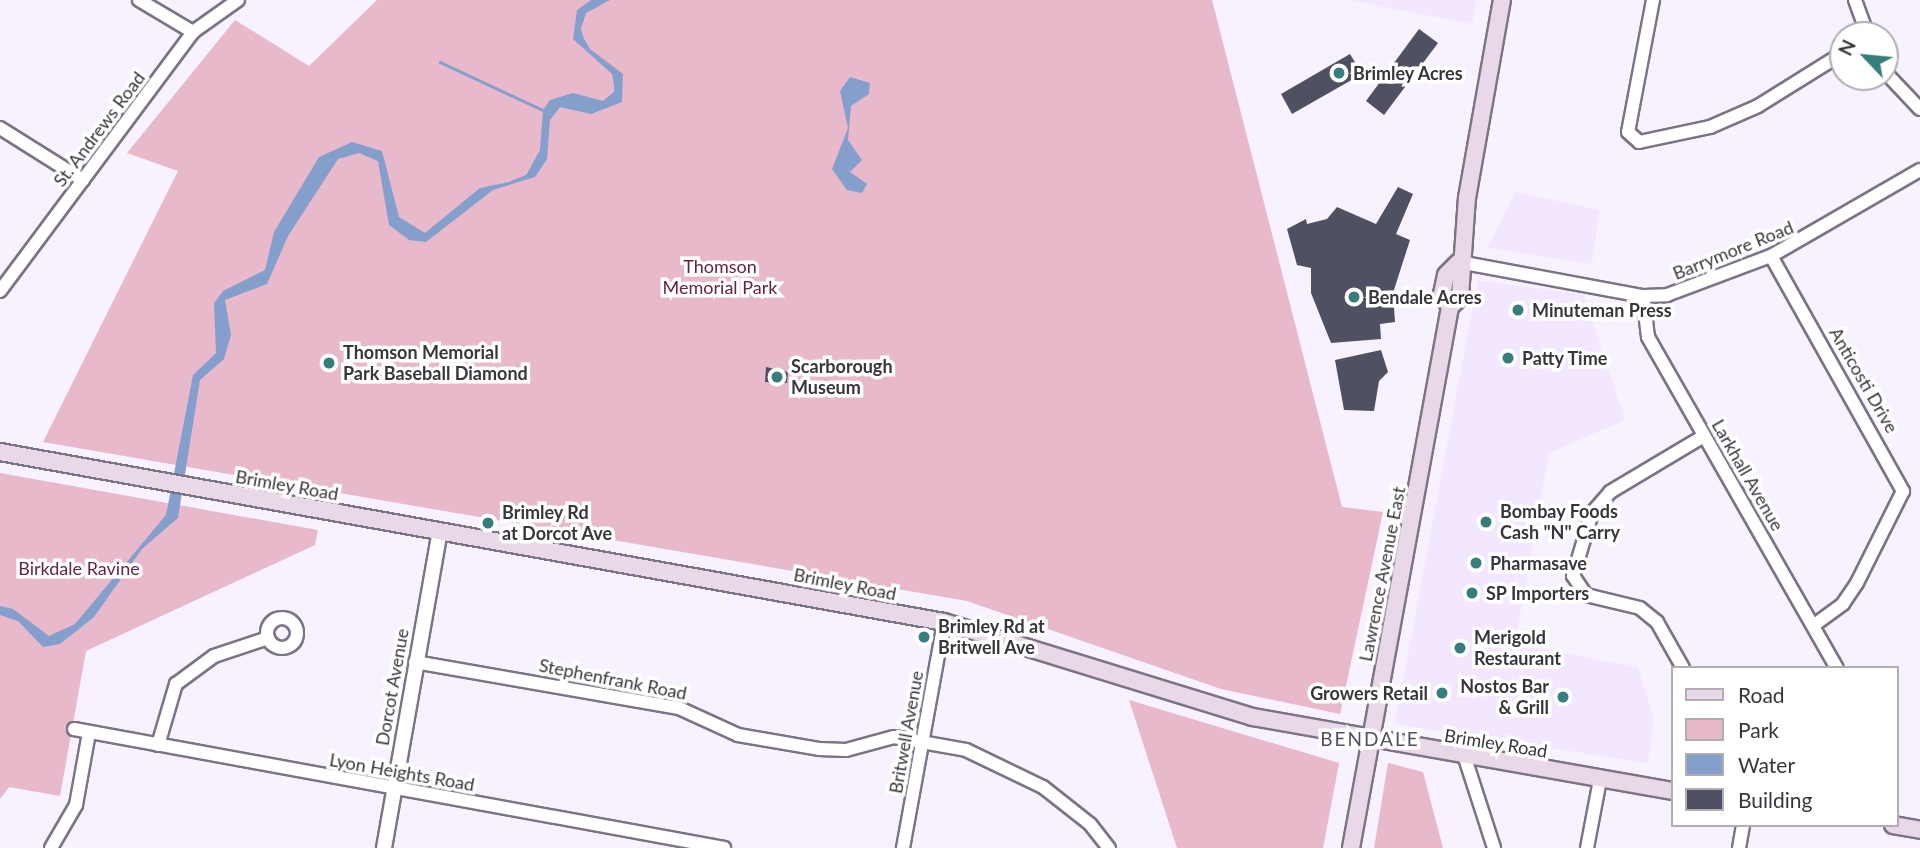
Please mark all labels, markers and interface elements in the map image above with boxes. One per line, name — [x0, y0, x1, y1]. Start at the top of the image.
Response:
north arrow — [1829, 21, 1899, 91]
text: N — [1833, 36, 1860, 59]
place label: Brimley Acres — [1353, 62, 1464, 84]
marker: Brimley Acres — [1331, 65, 1347, 81]
street label: St. Andrews Road — [49, 67, 149, 191]
street label: Barrymore Road — [1670, 216, 1796, 284]
park label: Thomson Memorial Park — [663, 256, 777, 298]
place label: Bendale Acres — [1368, 286, 1482, 308]
marker: Bendale Acres — [1346, 289, 1362, 305]
place label: Minuteman Press — [1532, 299, 1672, 321]
marker: Minuteman Press — [1510, 302, 1526, 318]
street label: Anticosti Drive — [1825, 323, 1903, 437]
place label: Thomson Memorial Park Baseball Diamond — [343, 342, 528, 384]
place label: Patty Time — [1522, 347, 1608, 369]
marker: Patty Time — [1500, 350, 1516, 366]
marker: Thomson Memorial Park Baseball Diamond — [321, 355, 337, 371]
place label: Scarborough Museum — [791, 356, 893, 398]
marker: Scarborough Museum — [769, 369, 785, 385]
street label: Larkhall Avenue — [1707, 415, 1789, 535]
street label: Brimley Road — [234, 465, 340, 505]
street label: Lawrence Avenue East — [1354, 484, 1410, 664]
place label: Bombay Foods Cash "N" Carry — [1500, 501, 1620, 544]
place label: Brimley Rd at Dorcot Ave — [502, 502, 613, 544]
marker: Bombay Foods Cash "N" Carry — [1478, 514, 1494, 530]
marker: Brimley Rd at Dorcot Ave — [480, 515, 496, 531]
place label: Pharmasave — [1490, 552, 1587, 574]
marker: Pharmasave — [1468, 555, 1484, 571]
park label: Birkdale Ravine — [18, 557, 140, 579]
street label: Brimley Road — [792, 563, 898, 605]
place label: SP Importers — [1486, 582, 1590, 604]
marker: SP Importers — [1464, 585, 1480, 601]
place label: Brimley Rd at Britwell Ave — [938, 616, 1045, 658]
street label: Dorcot Avenue — [371, 626, 413, 748]
place label: Merigold Restaurant — [1474, 627, 1561, 670]
marker: Brimley Rd at Britwell Ave — [916, 629, 932, 645]
marker: Merigold Restaurant — [1452, 640, 1468, 656]
street label: Stephenfrank Road — [537, 654, 689, 704]
legend — [1672, 666, 1899, 827]
street label: Britwell Avenue — [885, 669, 927, 795]
place label: Nostos Bar & Grill — [1460, 676, 1549, 718]
place label: Growers Retail — [1310, 682, 1428, 704]
text: Road — [1738, 682, 1785, 707]
marker: Growers Retail — [1434, 685, 1450, 701]
marker: Nostos Bar & Grill — [1555, 689, 1571, 705]
text: Park — [1738, 717, 1779, 742]
street label: Brimley Road — [1443, 724, 1549, 762]
district label: BENDALE — [1321, 728, 1419, 750]
street label: Lyon Heights Road — [328, 749, 476, 795]
text: Water — [1738, 752, 1795, 777]
text: Building — [1738, 787, 1813, 812]

